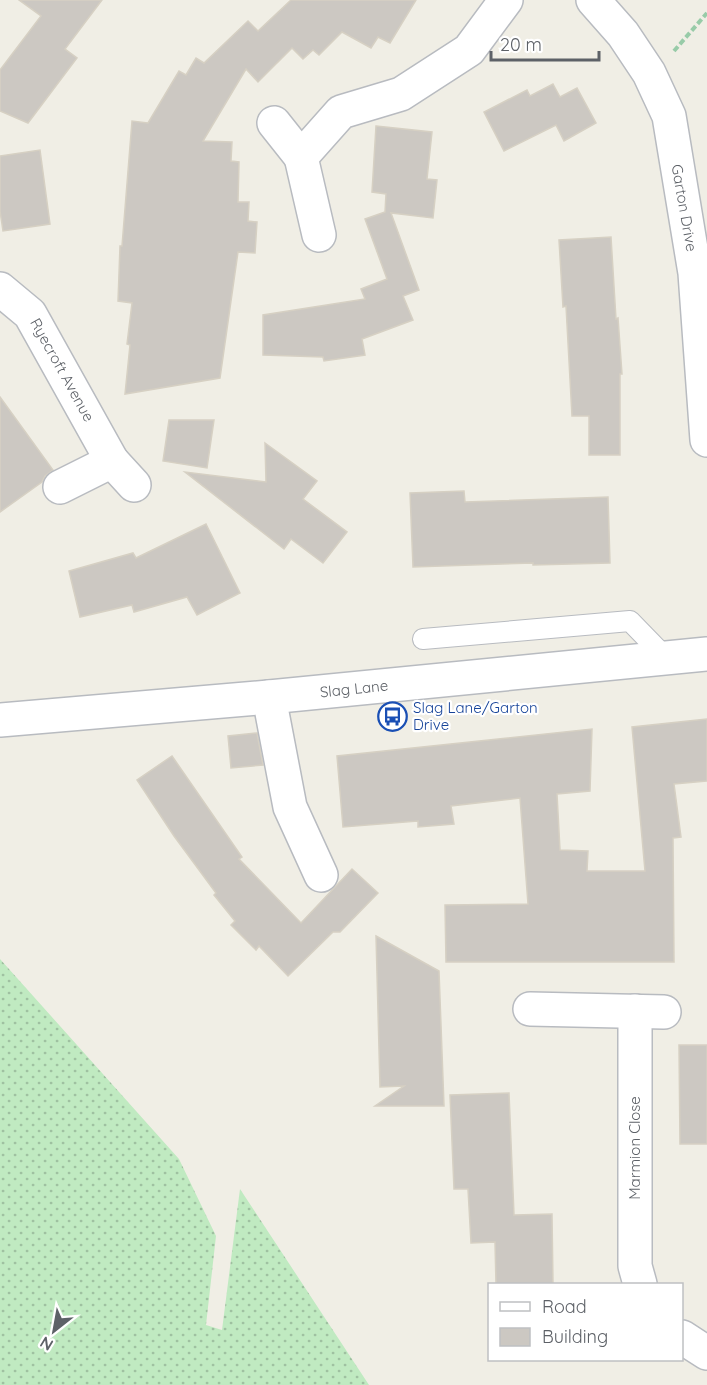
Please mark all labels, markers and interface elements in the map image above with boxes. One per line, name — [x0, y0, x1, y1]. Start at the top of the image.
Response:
scale bar — [491, 24, 599, 62]
text: 20 m — [500, 33, 542, 56]
street label: Garton Drive — [667, 163, 702, 253]
street label: Ryecroft Avenue — [26, 315, 99, 425]
street label: Slag Lane — [319, 675, 389, 702]
place label: Slag Lane/Garton Drive — [413, 698, 538, 734]
bus stop icon: Slag Lane/Garton Drive — [376, 701, 408, 733]
street label: Marmion Close — [625, 1096, 644, 1200]
legend — [488, 1283, 683, 1361]
text: Road — [542, 1295, 587, 1318]
north arrow — [24, 1301, 84, 1361]
text: Building — [542, 1325, 608, 1348]
text: N — [36, 1332, 56, 1355]

